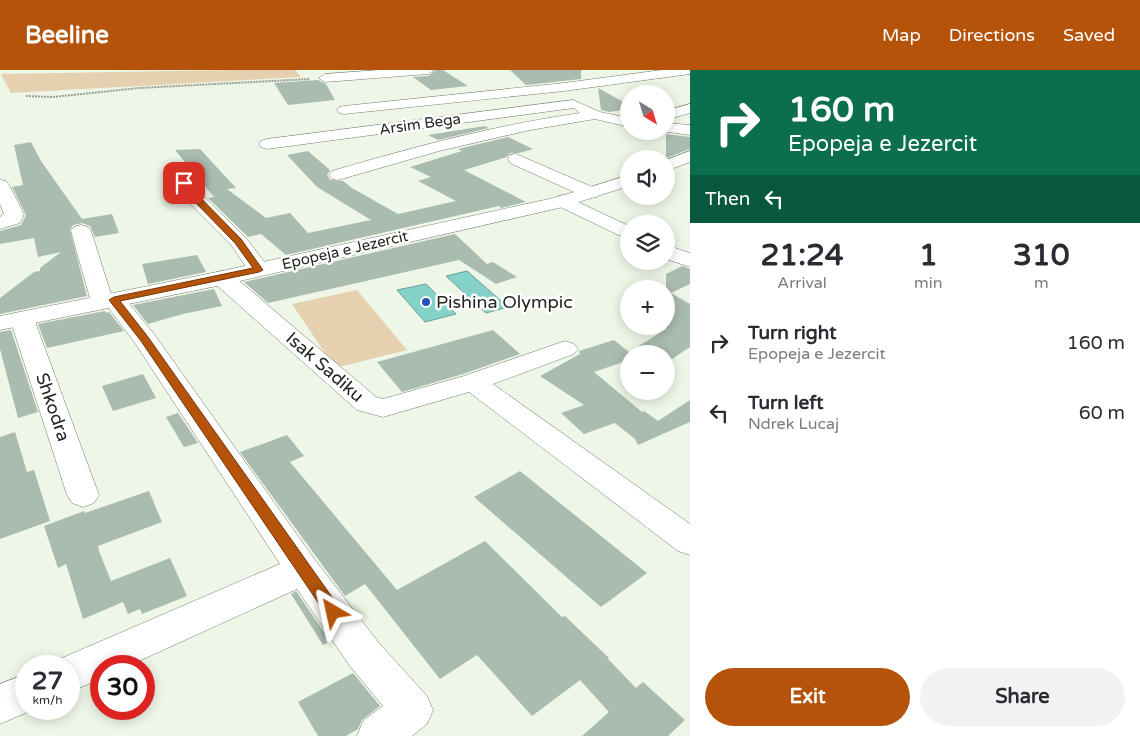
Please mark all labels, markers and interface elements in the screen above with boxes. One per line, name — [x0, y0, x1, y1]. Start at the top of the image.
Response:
text: Beeline — [25, 21, 109, 50]
text: Map — [882, 24, 921, 46]
text: Directions — [949, 24, 1035, 46]
text: Saved — [1063, 24, 1115, 46]
north arrow — [620, 85, 675, 140]
map controls — [620, 85, 675, 400]
text: 160 m — [788, 89, 895, 131]
icon: right — [705, 90, 770, 155]
street label: Arsim Bega — [378, 109, 462, 139]
text: Epopeja e Jezercit — [788, 131, 977, 157]
button: sound — [620, 150, 675, 205]
pin — [163, 162, 205, 204]
icon: arrive — [170, 169, 198, 197]
icon: left — [760, 185, 788, 213]
text: Then — [705, 188, 750, 210]
button: layers — [620, 215, 675, 270]
street label: Epopeja e Jezercit — [280, 227, 410, 273]
text: 21:24 — [760, 237, 844, 274]
text: 1 — [919, 237, 938, 274]
text: 310 — [1013, 237, 1070, 274]
text: Arrival — [777, 273, 827, 293]
text: min — [914, 273, 943, 293]
text: m — [1034, 273, 1049, 293]
button: + — [620, 280, 675, 335]
place label: Pishina Olympic — [436, 291, 573, 313]
marker: Pishina Olympic — [420, 296, 432, 308]
text: Turn right — [748, 322, 836, 344]
street label: Isak Sadiku — [282, 327, 368, 407]
icon: right — [705, 329, 733, 357]
text: 160 m — [1067, 332, 1125, 354]
text: Epopeja e Jezercit — [748, 344, 886, 364]
button: − — [620, 345, 675, 400]
street label: Shkodra — [31, 370, 75, 444]
text: Turn left — [748, 392, 824, 414]
icon: left — [705, 399, 733, 427]
text: 60 m — [1079, 402, 1125, 424]
text: Ndrek Lucaj — [748, 414, 839, 434]
position arrow — [306, 585, 358, 637]
speed limit sign: 30 — [90, 655, 155, 720]
text: 27 — [32, 666, 63, 696]
button: Exit — [705, 668, 910, 726]
button: Share — [920, 668, 1125, 726]
text: km/h — [32, 693, 63, 707]

